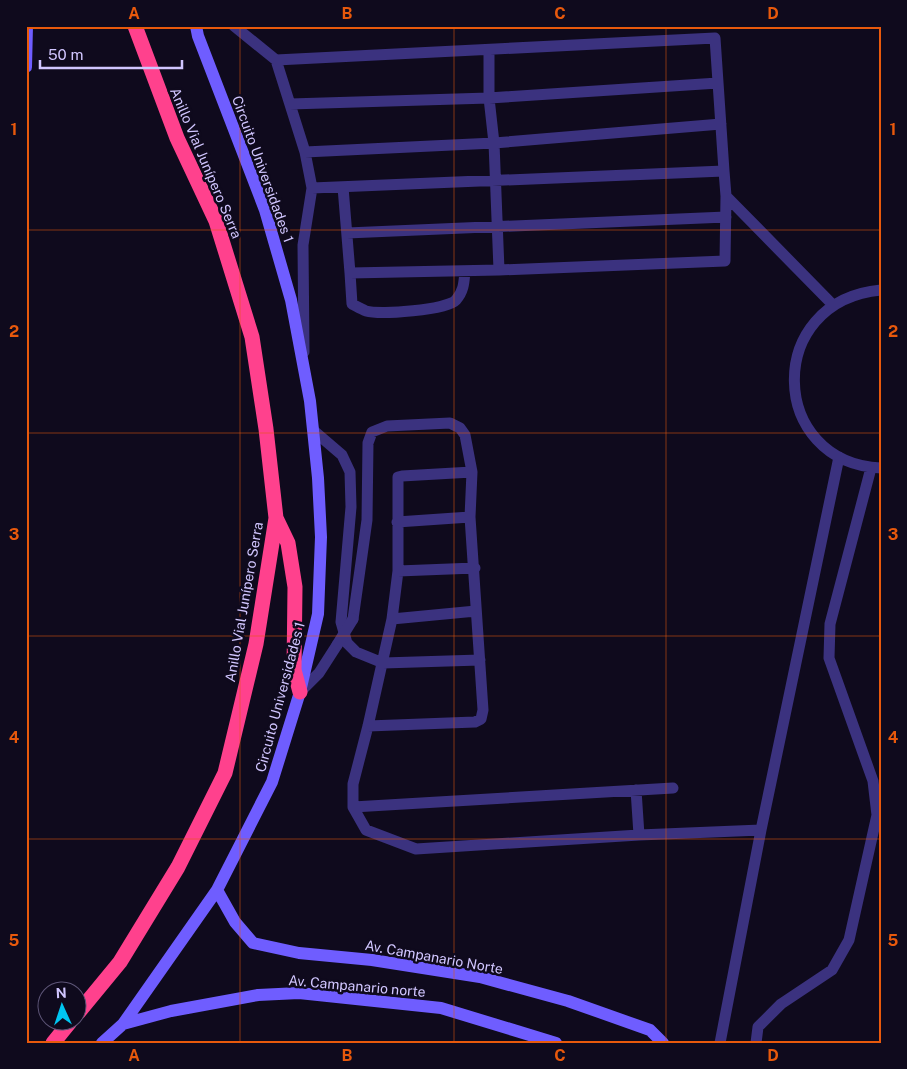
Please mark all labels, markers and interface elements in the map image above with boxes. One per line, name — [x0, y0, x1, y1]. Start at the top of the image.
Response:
text: A — [128, 4, 140, 23]
text: B — [342, 4, 353, 23]
text: C — [554, 4, 566, 23]
text: D — [767, 4, 779, 23]
scale bar — [40, 38, 182, 70]
text: 50 m — [48, 46, 83, 63]
street label: Anillo Vial Junípero Serra — [167, 85, 245, 241]
street label: Circuito Universidades 1 — [229, 93, 297, 245]
text: 1 — [11, 120, 17, 139]
text: 1 — [890, 120, 896, 139]
text: 2 — [9, 322, 19, 341]
text: 2 — [888, 322, 898, 341]
street label: Anillo Vial Junípero Serra — [222, 521, 266, 683]
text: 3 — [9, 525, 19, 544]
text: 3 — [888, 525, 898, 544]
street label: Circuito Universidades 1 — [252, 620, 308, 774]
text: 4 — [9, 728, 20, 747]
text: 4 — [888, 728, 899, 747]
text: 5 — [9, 931, 20, 950]
text: 5 — [888, 931, 899, 950]
street label: Av. Campanario Norte — [364, 937, 504, 977]
street label: Av. Campanario norte — [288, 972, 426, 1000]
north arrow — [38, 982, 88, 1032]
text: N — [55, 985, 67, 1001]
text: A — [128, 1046, 140, 1065]
text: B — [342, 1046, 353, 1065]
text: C — [554, 1046, 566, 1065]
text: D — [767, 1046, 779, 1065]

